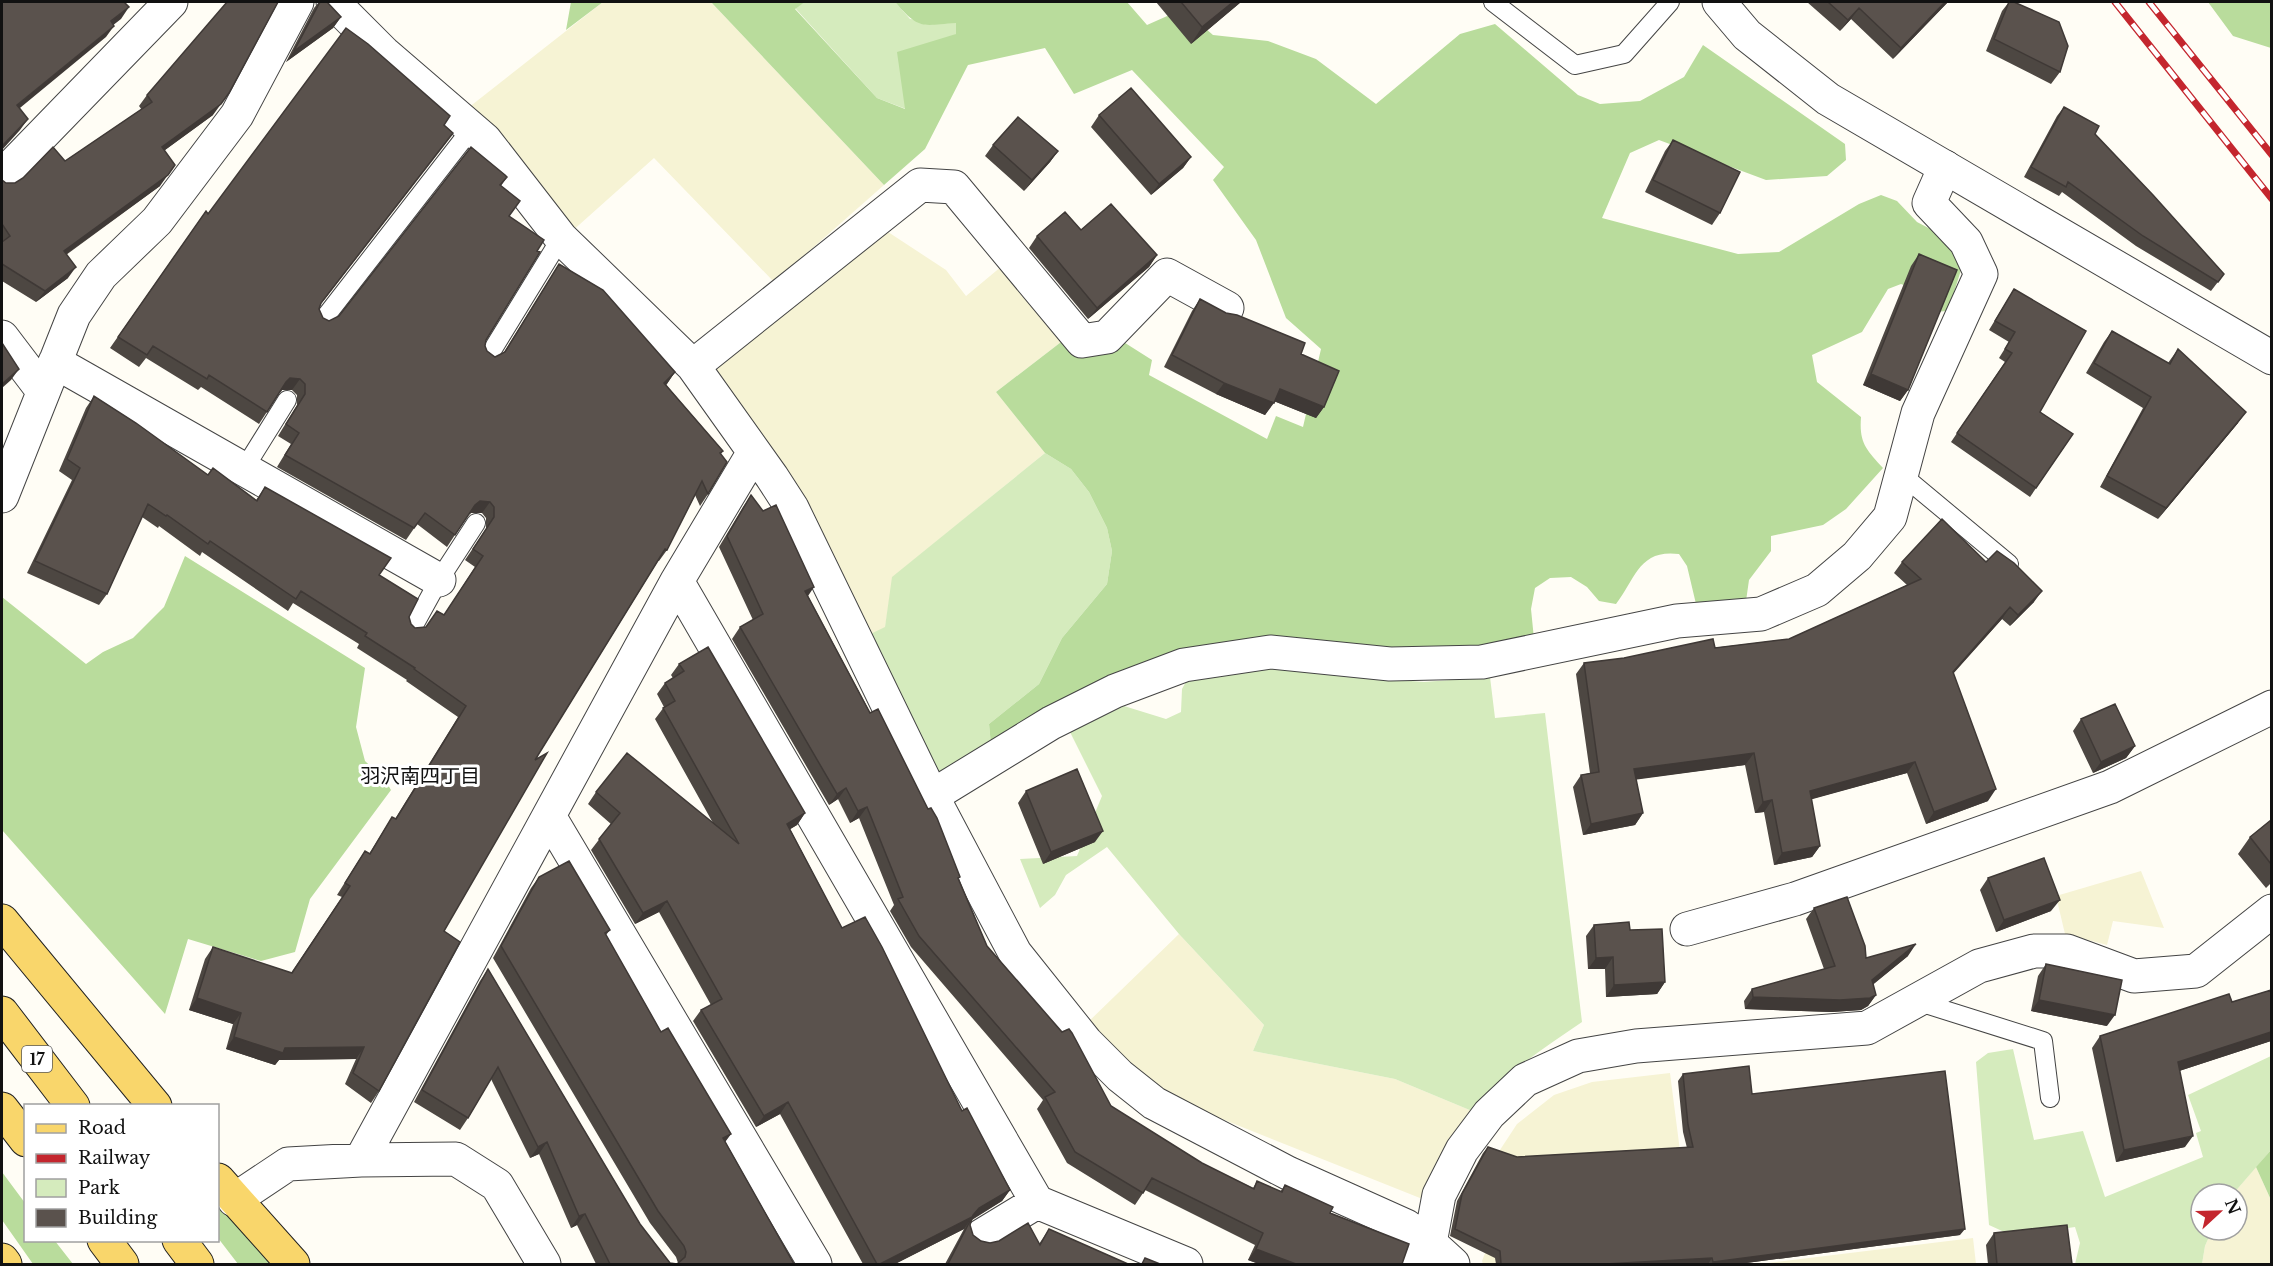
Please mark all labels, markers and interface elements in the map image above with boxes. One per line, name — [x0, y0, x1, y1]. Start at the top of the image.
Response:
district label: 羽沢南四丁目 — [360, 764, 480, 788]
road number: 17 — [22, 1046, 52, 1072]
legend — [24, 1104, 219, 1242]
text: Road — [78, 1117, 126, 1139]
text: Railway — [78, 1147, 151, 1169]
text: Park — [78, 1177, 120, 1199]
north arrow — [2189, 1182, 2249, 1242]
text: N — [2221, 1196, 2245, 1217]
text: Building — [78, 1207, 157, 1229]

